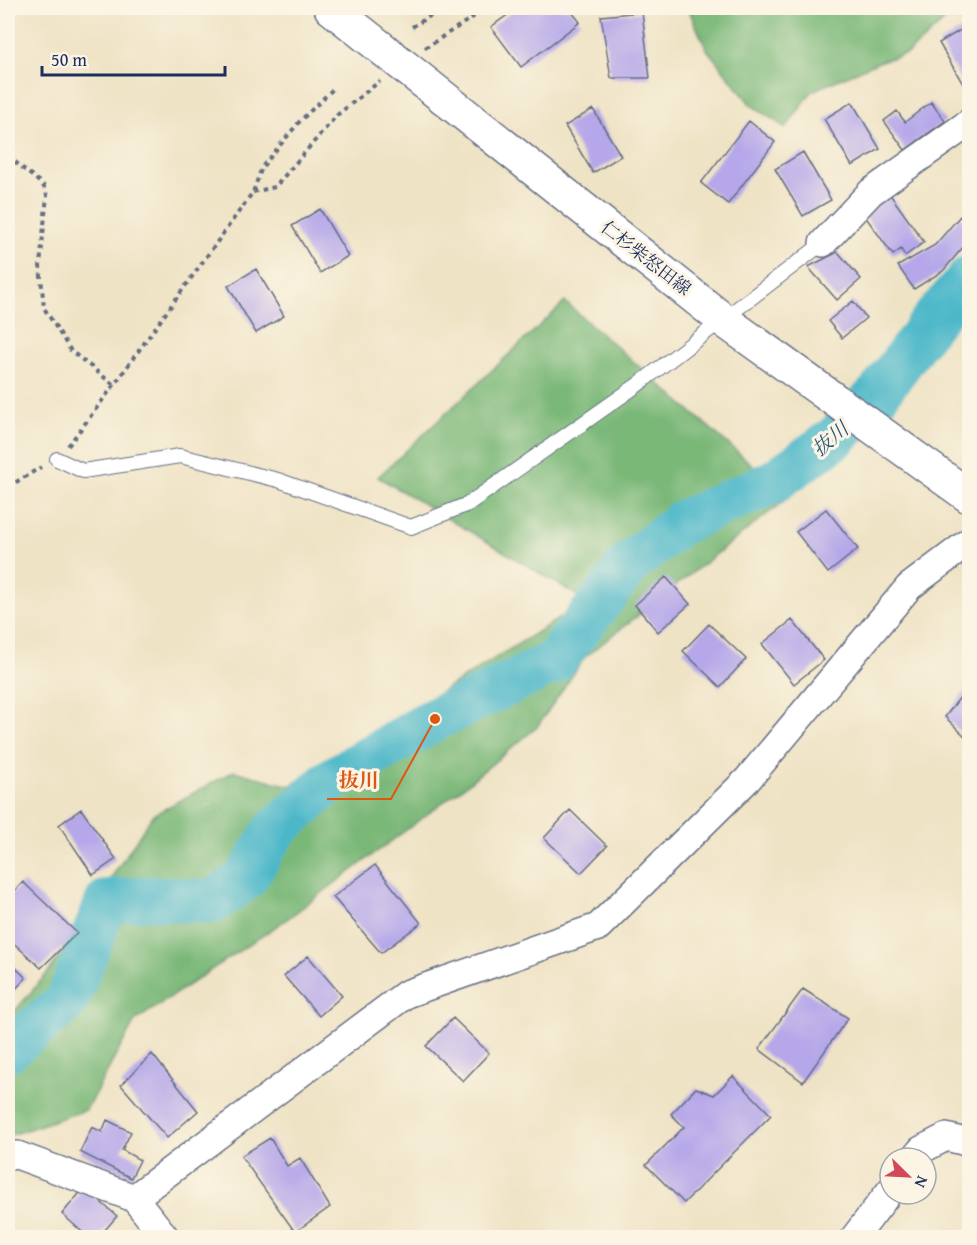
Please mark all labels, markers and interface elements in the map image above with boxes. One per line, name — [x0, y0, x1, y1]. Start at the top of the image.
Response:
scale bar — [42, 39, 225, 77]
text: 50 m — [51, 46, 87, 73]
street label: 仁杉柴怒田線 — [595, 214, 697, 301]
water label: 抜川 — [805, 413, 856, 463]
callout: 抜川 — [327, 761, 391, 799]
text: 抜川 — [339, 765, 379, 794]
north arrow — [878, 1146, 938, 1206]
text: N — [908, 1172, 935, 1192]

